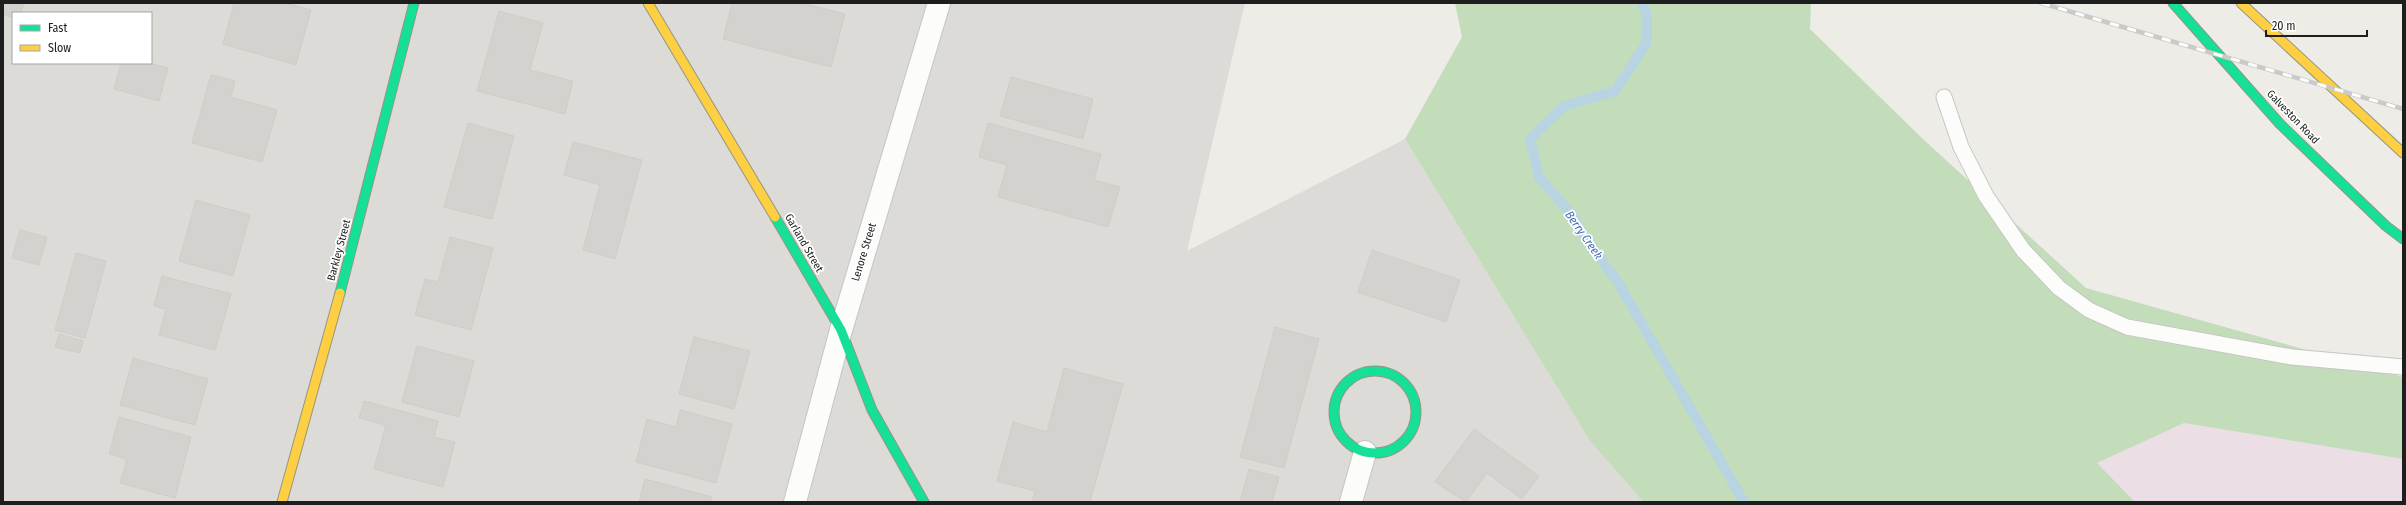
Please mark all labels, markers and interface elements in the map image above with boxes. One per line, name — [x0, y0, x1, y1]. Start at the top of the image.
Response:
legend — [12, 12, 152, 64]
scale bar — [2266, 12, 2367, 38]
text: 20 m — [2272, 19, 2296, 33]
text: Fast — [48, 21, 67, 35]
text: Slow — [48, 41, 71, 55]
street label: Galveston Road — [2264, 87, 2322, 147]
water label: Berry Creek — [1562, 208, 1606, 262]
street label: Garland Street — [782, 212, 826, 275]
street label: Barkley Street — [325, 217, 354, 282]
street label: Lenore Street — [849, 221, 879, 283]

